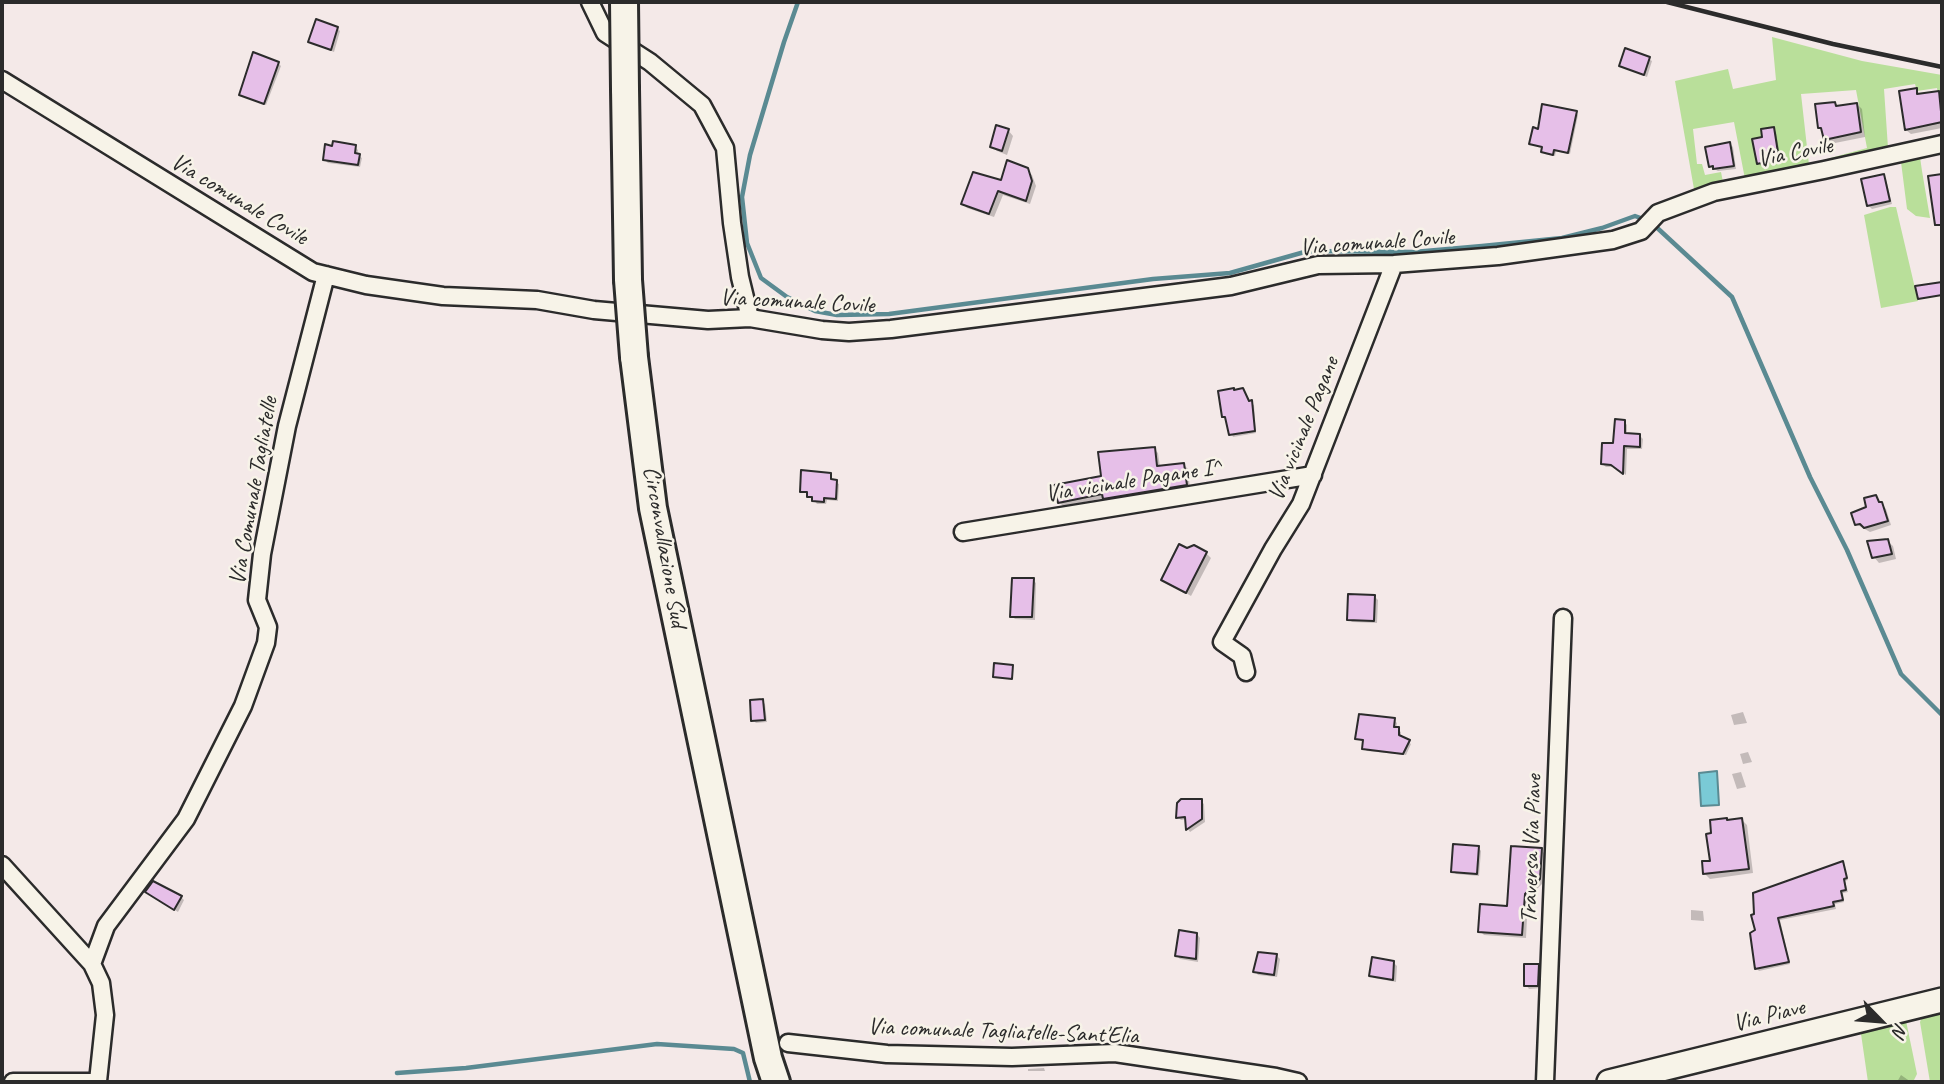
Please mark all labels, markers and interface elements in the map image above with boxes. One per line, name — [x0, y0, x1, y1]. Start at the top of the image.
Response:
street label: Via Covile — [1755, 132, 1835, 174]
street label: Via comunale Covile — [165, 148, 313, 252]
street label: Via comunale Covile — [1299, 223, 1455, 263]
street label: Via comunale Covile — [719, 284, 875, 320]
street label: Via vicinale Pagane — [1262, 353, 1346, 505]
street label: Via Comunale Tagliatelle — [223, 395, 285, 587]
street label: Via vicinale Pagane I^ — [1043, 453, 1225, 509]
street label: Circonvallazione Sud — [636, 464, 692, 630]
street label: Traversa Via Piave — [1515, 774, 1549, 924]
north arrow — [1846, 986, 1916, 1056]
street label: Via Piave — [1730, 993, 1808, 1039]
street label: Via comunale Tagliatelle-Sant'Elia — [867, 1013, 1139, 1051]
text: N — [1887, 1019, 1913, 1040]

